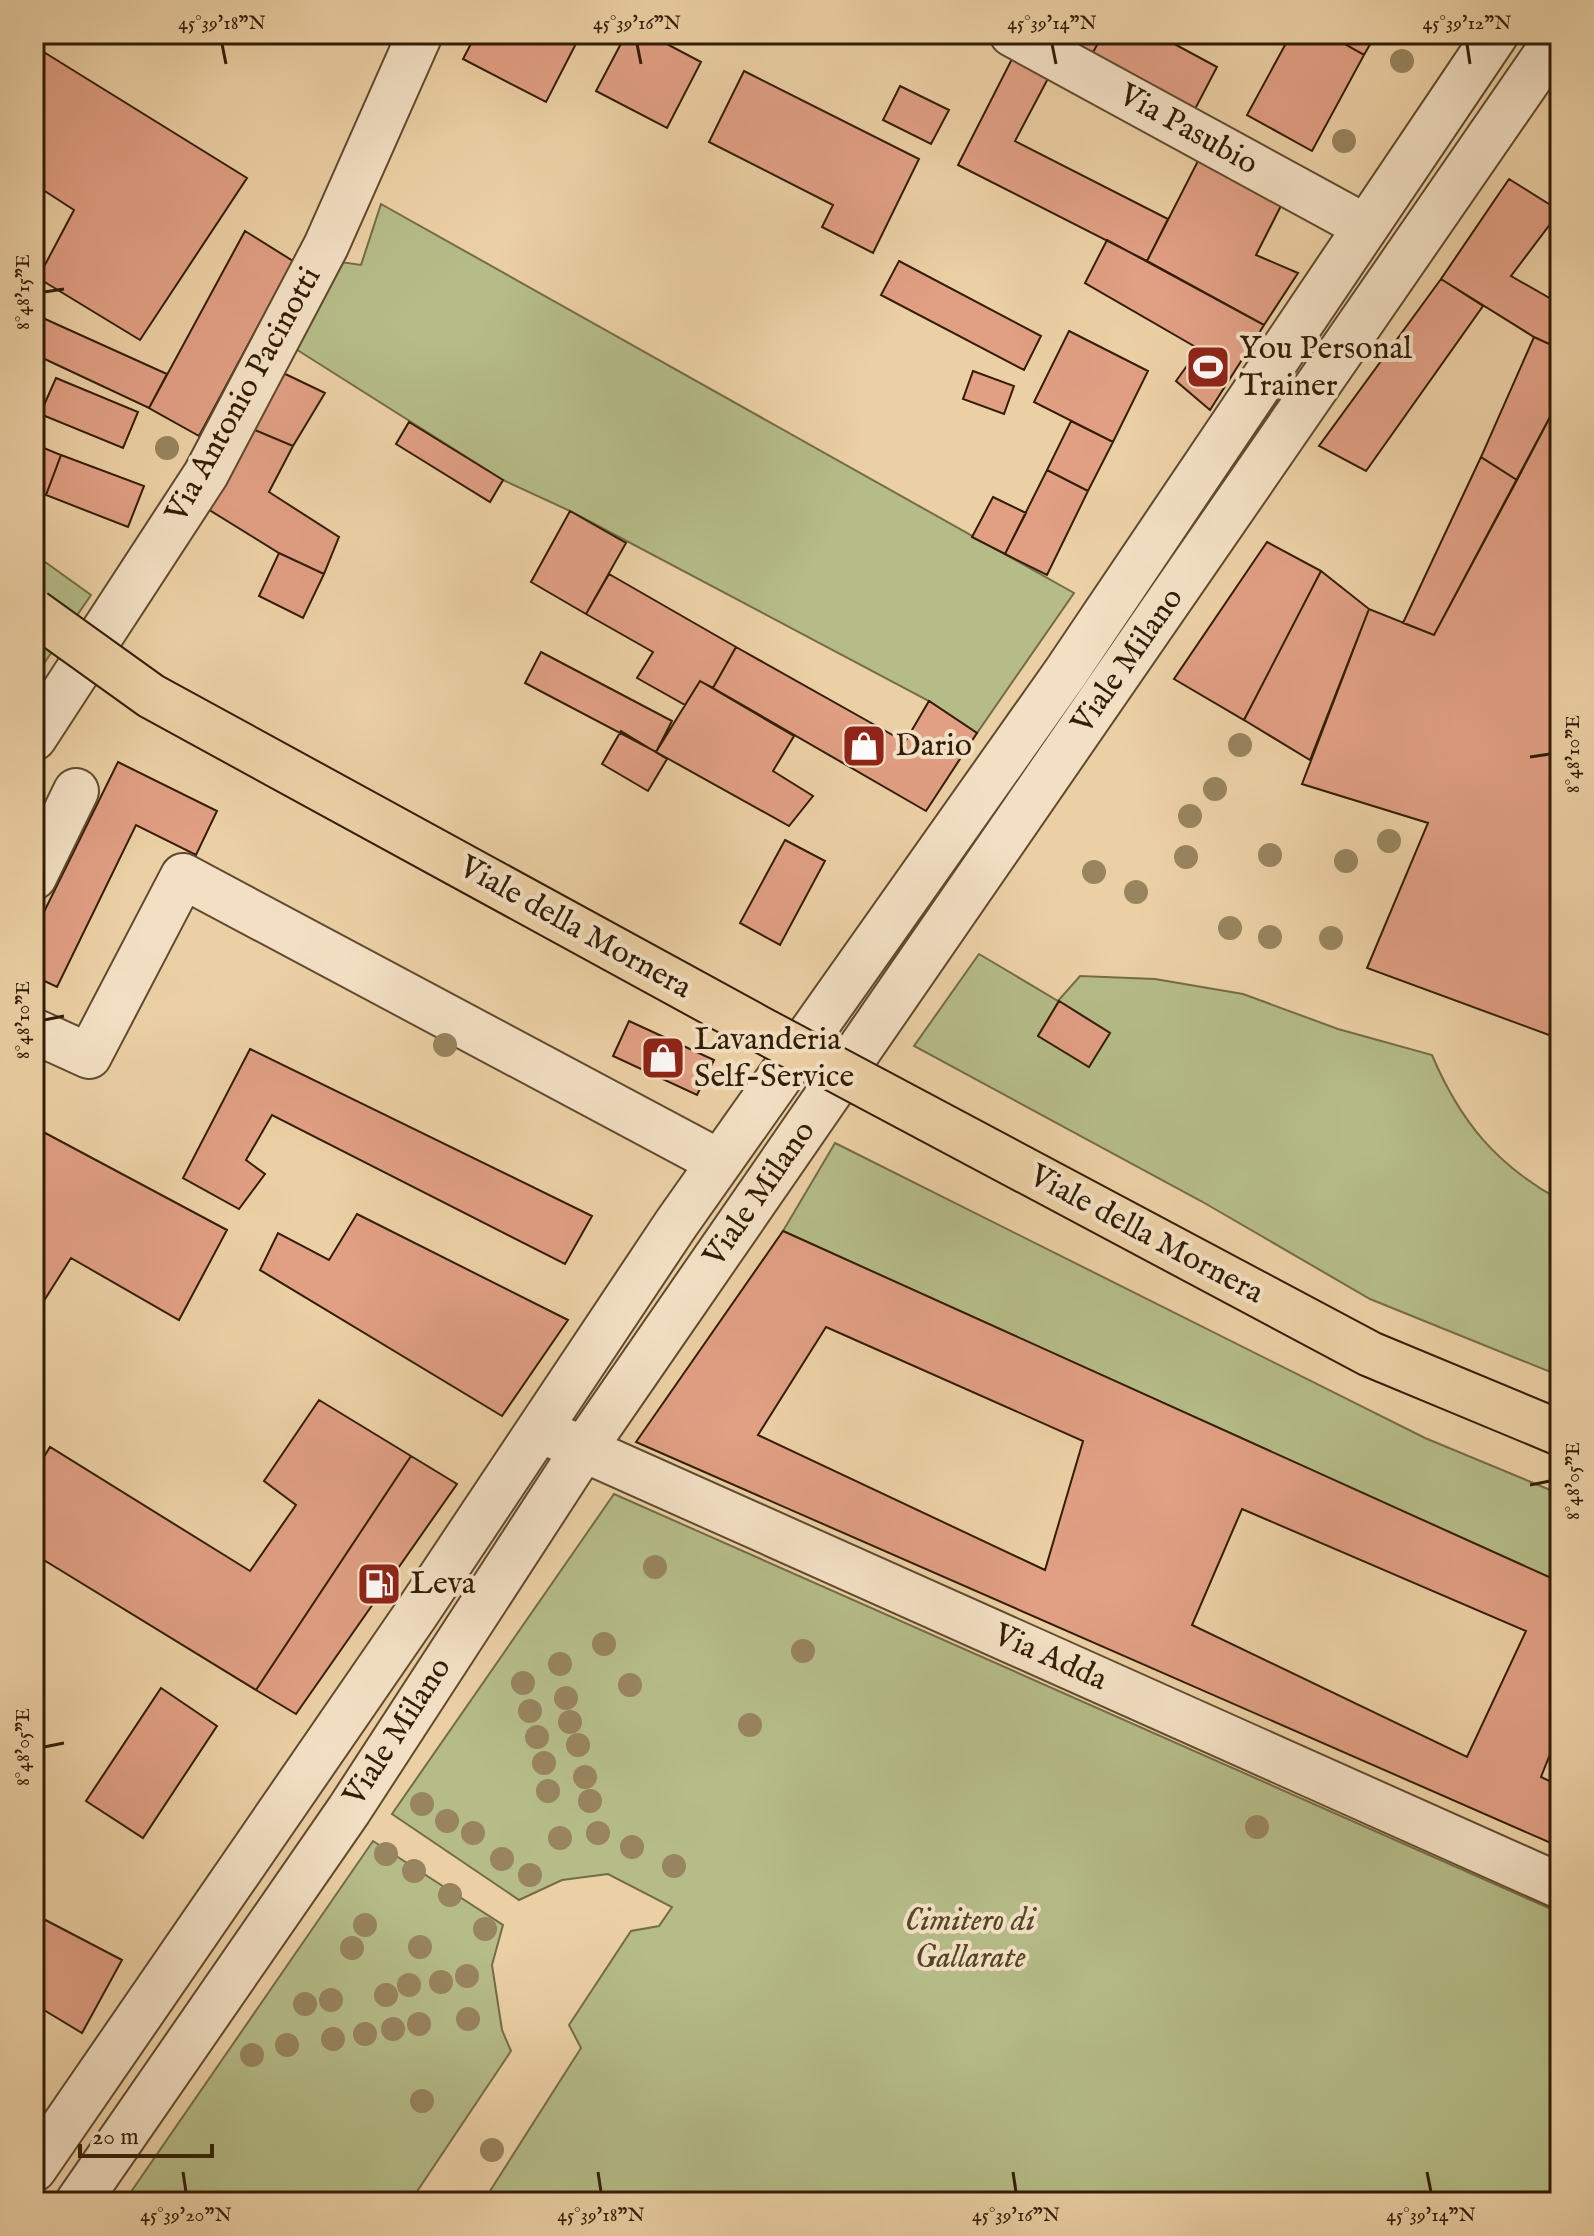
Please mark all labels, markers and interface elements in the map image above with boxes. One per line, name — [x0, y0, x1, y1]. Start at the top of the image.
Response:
text: 45°39'18"N — [178, 11, 266, 36]
text: 45°39'16"N — [593, 11, 681, 36]
text: 45°39'14"N — [1007, 11, 1097, 36]
text: 45°39'12"N — [1422, 11, 1512, 36]
street label: Via Pasubio — [1110, 75, 1265, 185]
text: 8°48'15"E — [11, 254, 36, 330]
street label: Via Antonio Pacinotti — [156, 260, 331, 531]
place label: You Personal Trainer — [1239, 329, 1412, 407]
sports icon: You Personal Trainer — [1184, 343, 1232, 391]
street label: Viale Milano — [1062, 580, 1193, 743]
text: 8°48'10"E — [1561, 715, 1586, 793]
shop icon: Dario — [840, 722, 888, 770]
place label: Dario — [895, 726, 972, 767]
street label: Viale della Mornera — [451, 847, 699, 1009]
text: 8°48'10"E — [11, 981, 36, 1059]
place label: Lavanderia Self-Service — [694, 1020, 854, 1098]
shop icon: Lavanderia Self-Service — [639, 1034, 687, 1082]
street label: Viale Milano — [694, 1113, 825, 1276]
street label: Viale della Mornera — [1021, 1155, 1270, 1314]
text: 8°48'05"E — [1561, 1442, 1586, 1520]
fuel station icon: Leva — [355, 1560, 403, 1608]
place label: Leva — [410, 1564, 476, 1605]
street label: Via Adda — [986, 1614, 1113, 1701]
street label: Viale Milano — [334, 1650, 461, 1815]
text: 8°48'05"E — [11, 1708, 36, 1786]
park label: Cimitero di Gallarate — [905, 1901, 1037, 1979]
scale bar — [80, 2108, 212, 2158]
text: 20 m — [92, 2122, 139, 2153]
text: 45°39'20"N — [140, 2203, 232, 2228]
text: 45°39'18"N — [557, 2203, 645, 2228]
text: 45°39'16"N — [972, 2203, 1060, 2228]
text: 45°39'14"N — [1386, 2203, 1476, 2228]

